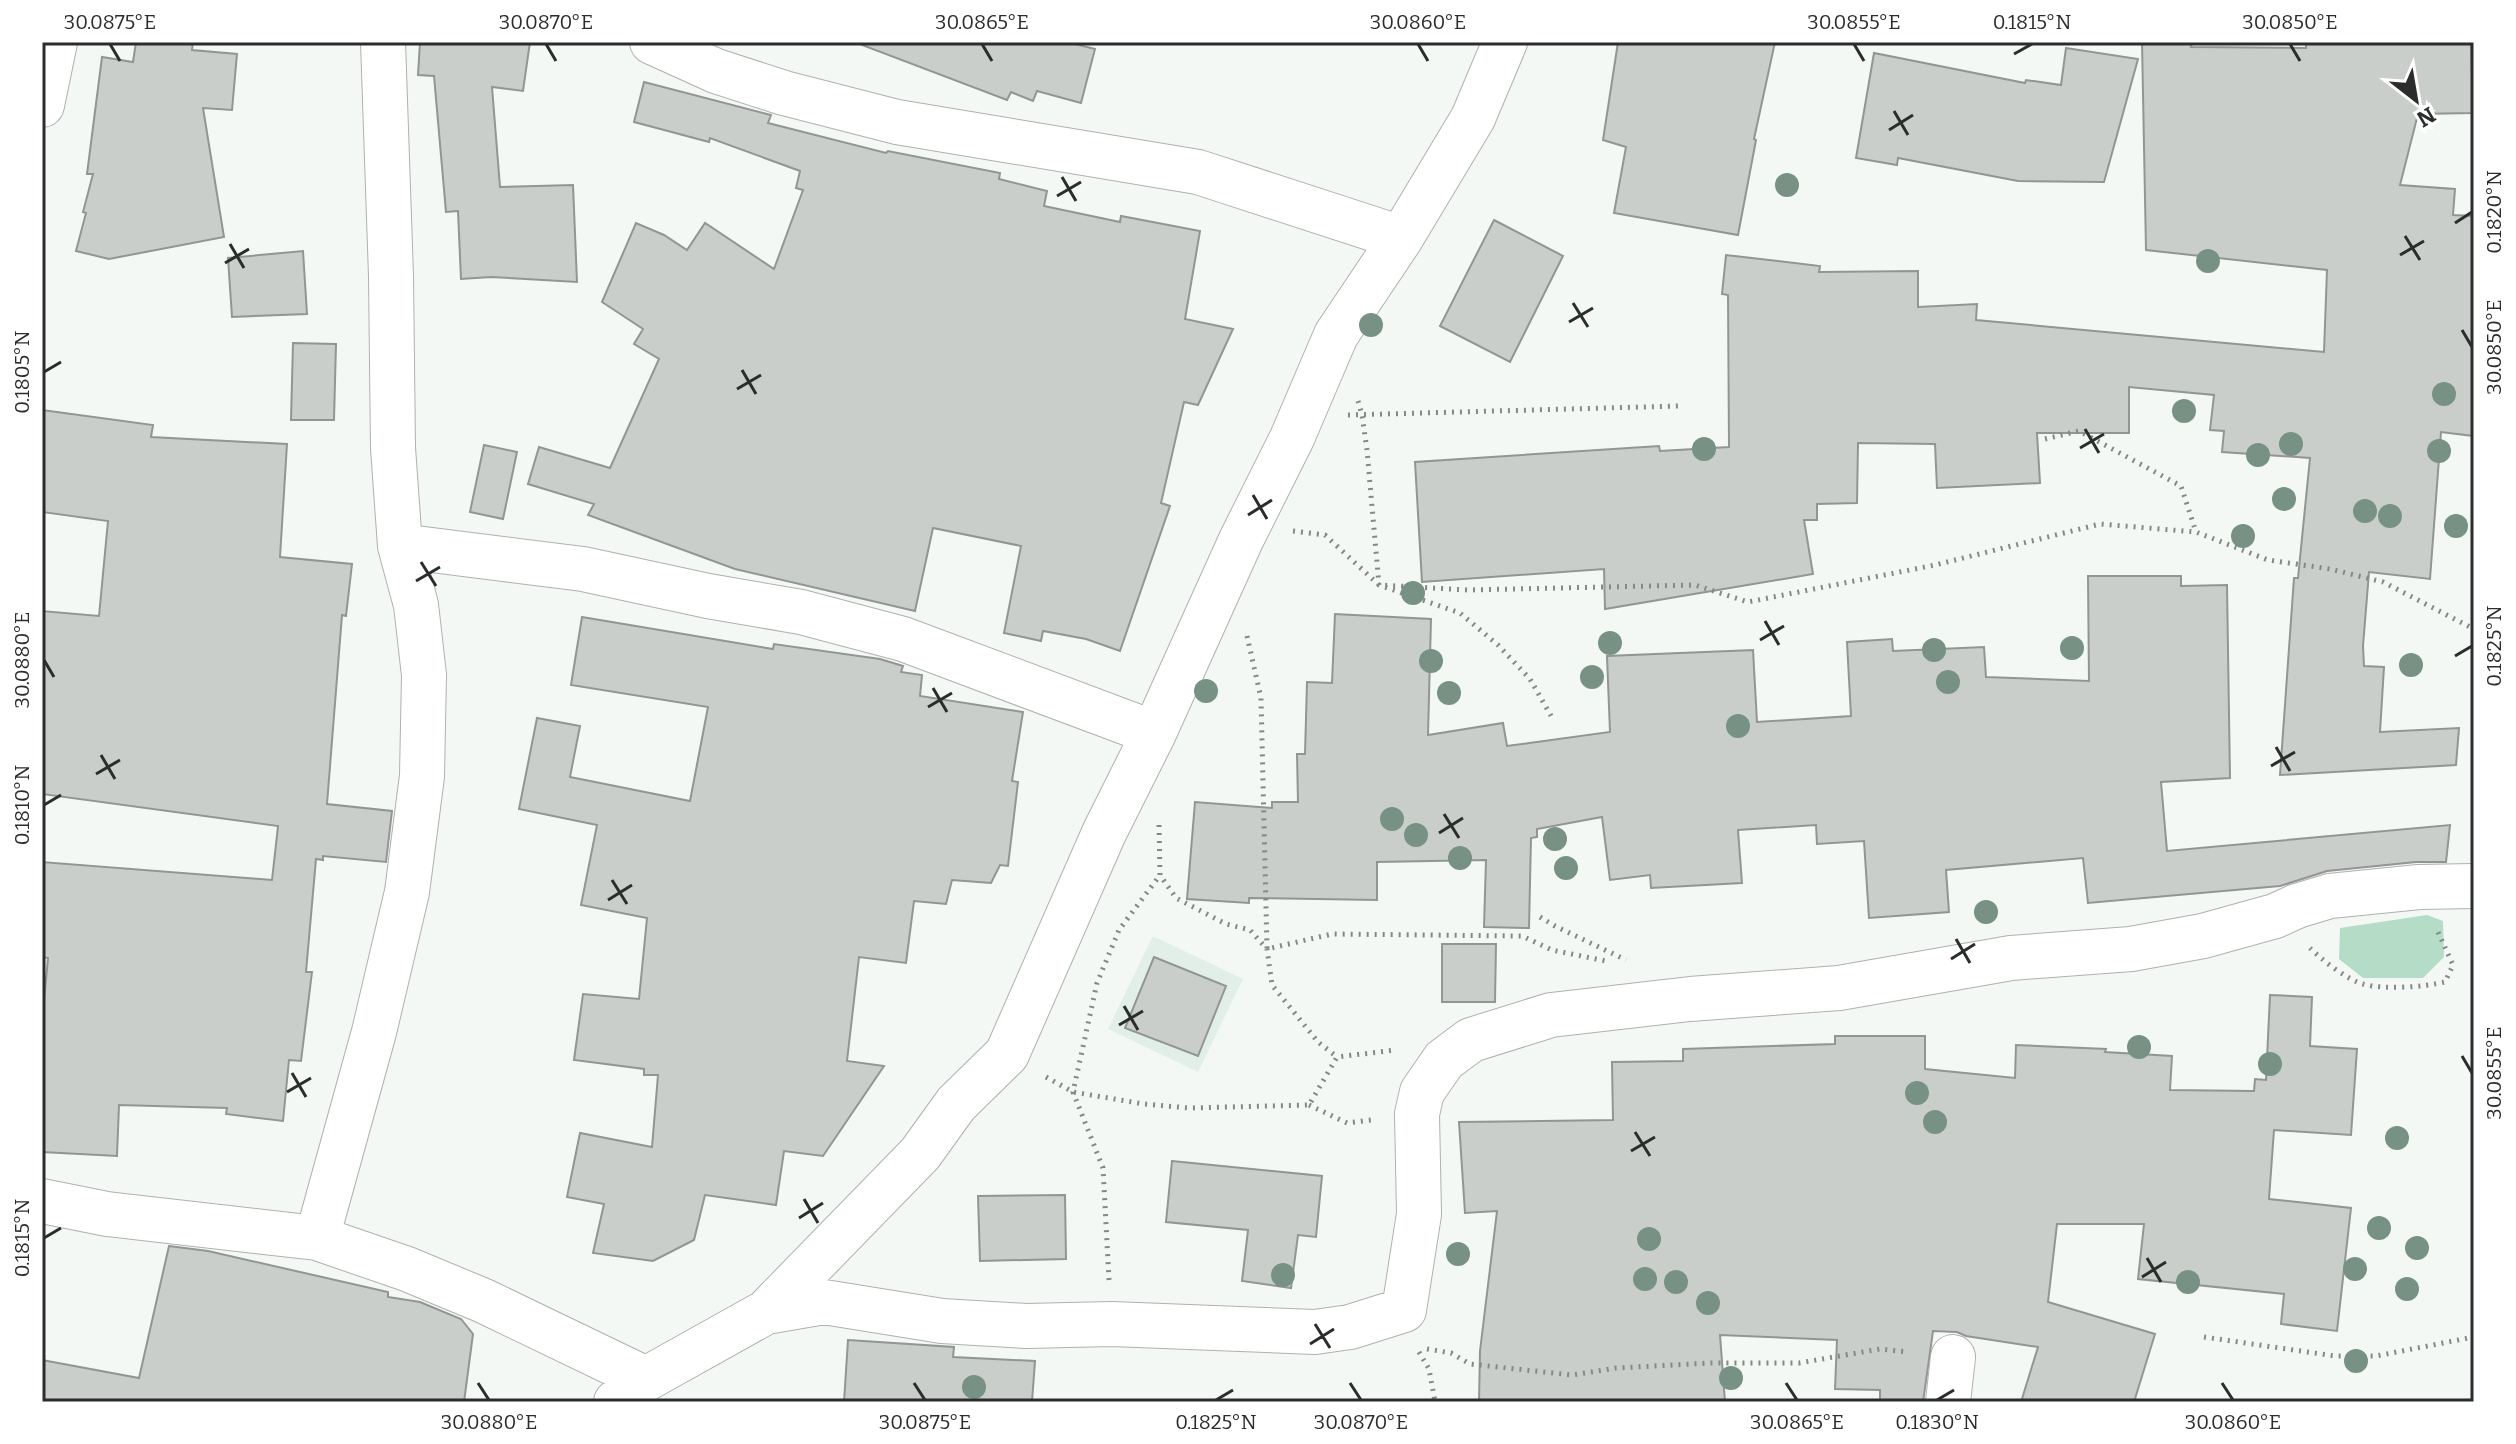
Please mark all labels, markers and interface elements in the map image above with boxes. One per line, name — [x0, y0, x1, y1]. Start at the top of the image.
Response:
text: 30.0875°E — [64, 10, 156, 34]
text: 30.0870°E — [499, 10, 593, 34]
text: 30.0865°E — [935, 10, 1029, 34]
text: 30.0860°E — [1370, 10, 1466, 34]
text: 30.0855°E — [1807, 10, 1901, 34]
text: 0.1815°N — [1993, 10, 2071, 34]
text: 30.0850°E — [2242, 10, 2338, 34]
north arrow — [2376, 60, 2456, 140]
text: N — [2412, 101, 2440, 133]
text: 0.1820°N — [2482, 170, 2506, 254]
text: 30.0850°E — [2482, 299, 2506, 395]
text: 0.1805°N — [10, 330, 34, 414]
text: 0.1825°N — [2482, 605, 2506, 687]
text: 30.0880°E — [10, 612, 34, 708]
text: 0.1810°N — [10, 764, 34, 845]
text: 30.0855°E — [2482, 1026, 2506, 1120]
text: 0.1815°N — [10, 1199, 34, 1277]
text: 30.0880°E — [441, 1410, 537, 1434]
text: 30.0875°E — [879, 1410, 971, 1434]
text: 0.1825°N — [1175, 1410, 1257, 1434]
text: 30.0870°E — [1314, 1410, 1408, 1434]
text: 30.0865°E — [1750, 1410, 1844, 1434]
text: 0.1830°N — [1895, 1410, 1979, 1434]
text: 30.0860°E — [2185, 1410, 2281, 1434]

